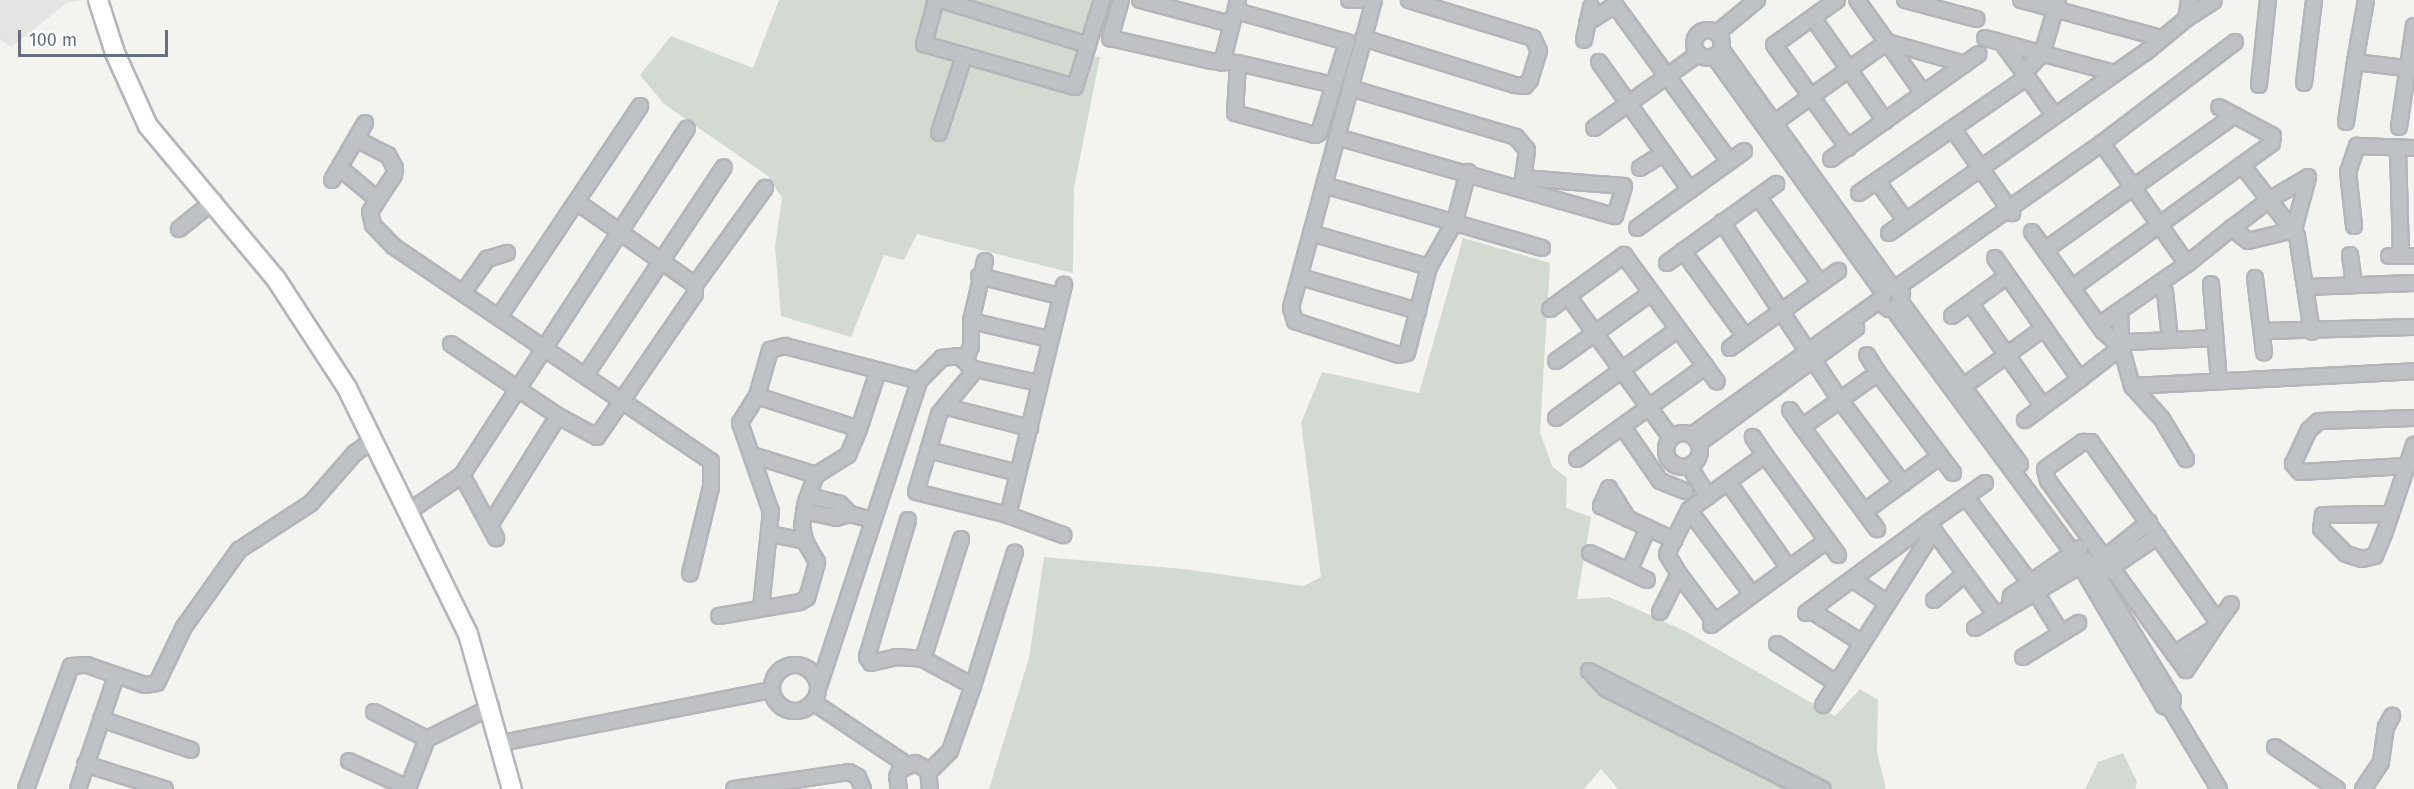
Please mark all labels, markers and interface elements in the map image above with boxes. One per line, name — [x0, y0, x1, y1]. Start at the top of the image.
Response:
scale bar — [21, 18, 171, 56]
text: 100 m — [29, 29, 77, 51]

